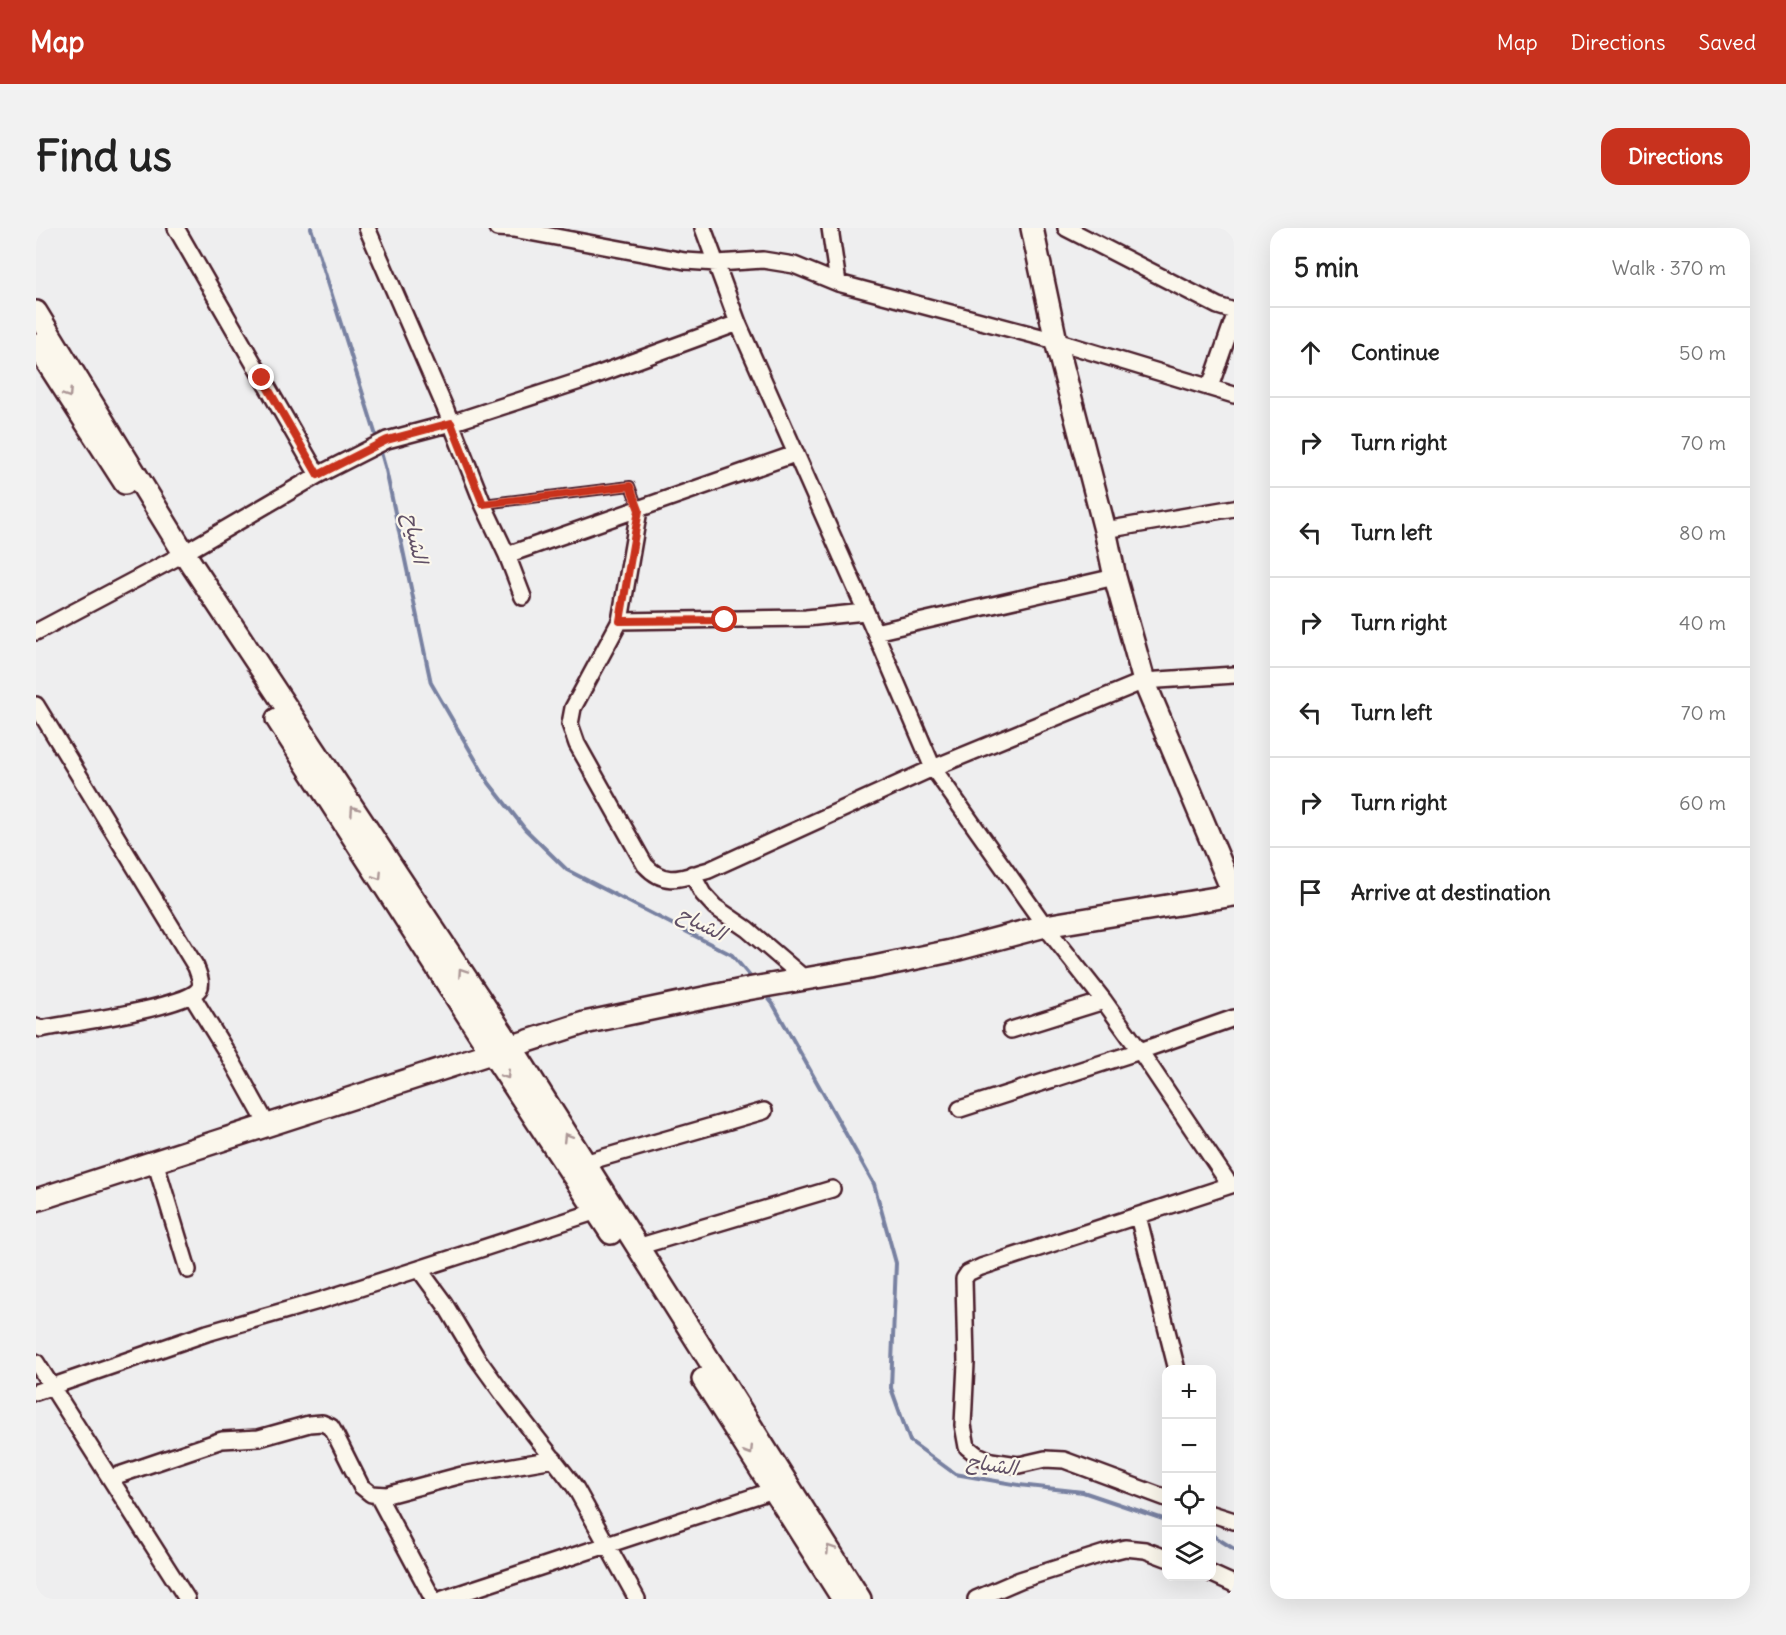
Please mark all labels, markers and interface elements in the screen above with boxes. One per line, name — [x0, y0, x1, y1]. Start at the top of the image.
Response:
text: Map — [30, 24, 84, 60]
text: Map — [1497, 29, 1538, 56]
text: Directions — [1571, 29, 1665, 56]
text: Saved — [1698, 29, 1756, 56]
button: Directions — [1601, 128, 1750, 185]
text: Find us — [36, 130, 172, 182]
text: 5 min — [1294, 251, 1359, 284]
text: Walk · 370 m — [1612, 255, 1726, 280]
icon: ahead — [1294, 336, 1327, 369]
text: Continue — [1351, 338, 1440, 366]
text: 50 m — [1679, 340, 1726, 365]
route end — [248, 364, 274, 390]
one-way arrow — [60, 388, 71, 399]
icon: right — [1294, 426, 1327, 459]
text: Turn right — [1351, 428, 1447, 456]
text: 70 m — [1681, 430, 1726, 455]
water label: الشياح — [397, 511, 434, 569]
icon: left — [1294, 516, 1327, 549]
text: Turn left — [1351, 518, 1432, 546]
text: 80 m — [1679, 520, 1726, 545]
route start — [711, 606, 737, 632]
icon: right — [1294, 606, 1327, 639]
text: Turn right — [1351, 608, 1447, 636]
text: 40 m — [1679, 610, 1726, 635]
icon: left — [1294, 696, 1327, 729]
text: Turn left — [1351, 698, 1432, 726]
text: 70 m — [1681, 700, 1726, 725]
icon: right — [1294, 786, 1327, 819]
text: Turn right — [1351, 788, 1447, 816]
text: 60 m — [1679, 790, 1726, 815]
one-way arrow — [350, 806, 362, 816]
one-way arrow — [371, 870, 383, 880]
icon: arrive — [1294, 876, 1327, 909]
text: Arrive at destination — [1351, 878, 1551, 906]
water label: الشياح — [673, 900, 733, 949]
one-way arrow — [458, 968, 469, 979]
one-way arrow — [499, 1069, 511, 1079]
one-way arrow — [564, 1132, 575, 1143]
map controls — [1162, 1365, 1216, 1581]
button: + — [1162, 1365, 1216, 1419]
button: − — [1162, 1419, 1216, 1473]
one-way arrow — [741, 1445, 753, 1455]
water label: الشياح — [965, 1448, 1022, 1483]
button: locate — [1162, 1473, 1216, 1527]
button: layers — [1162, 1527, 1216, 1581]
one-way arrow — [825, 1545, 837, 1555]

